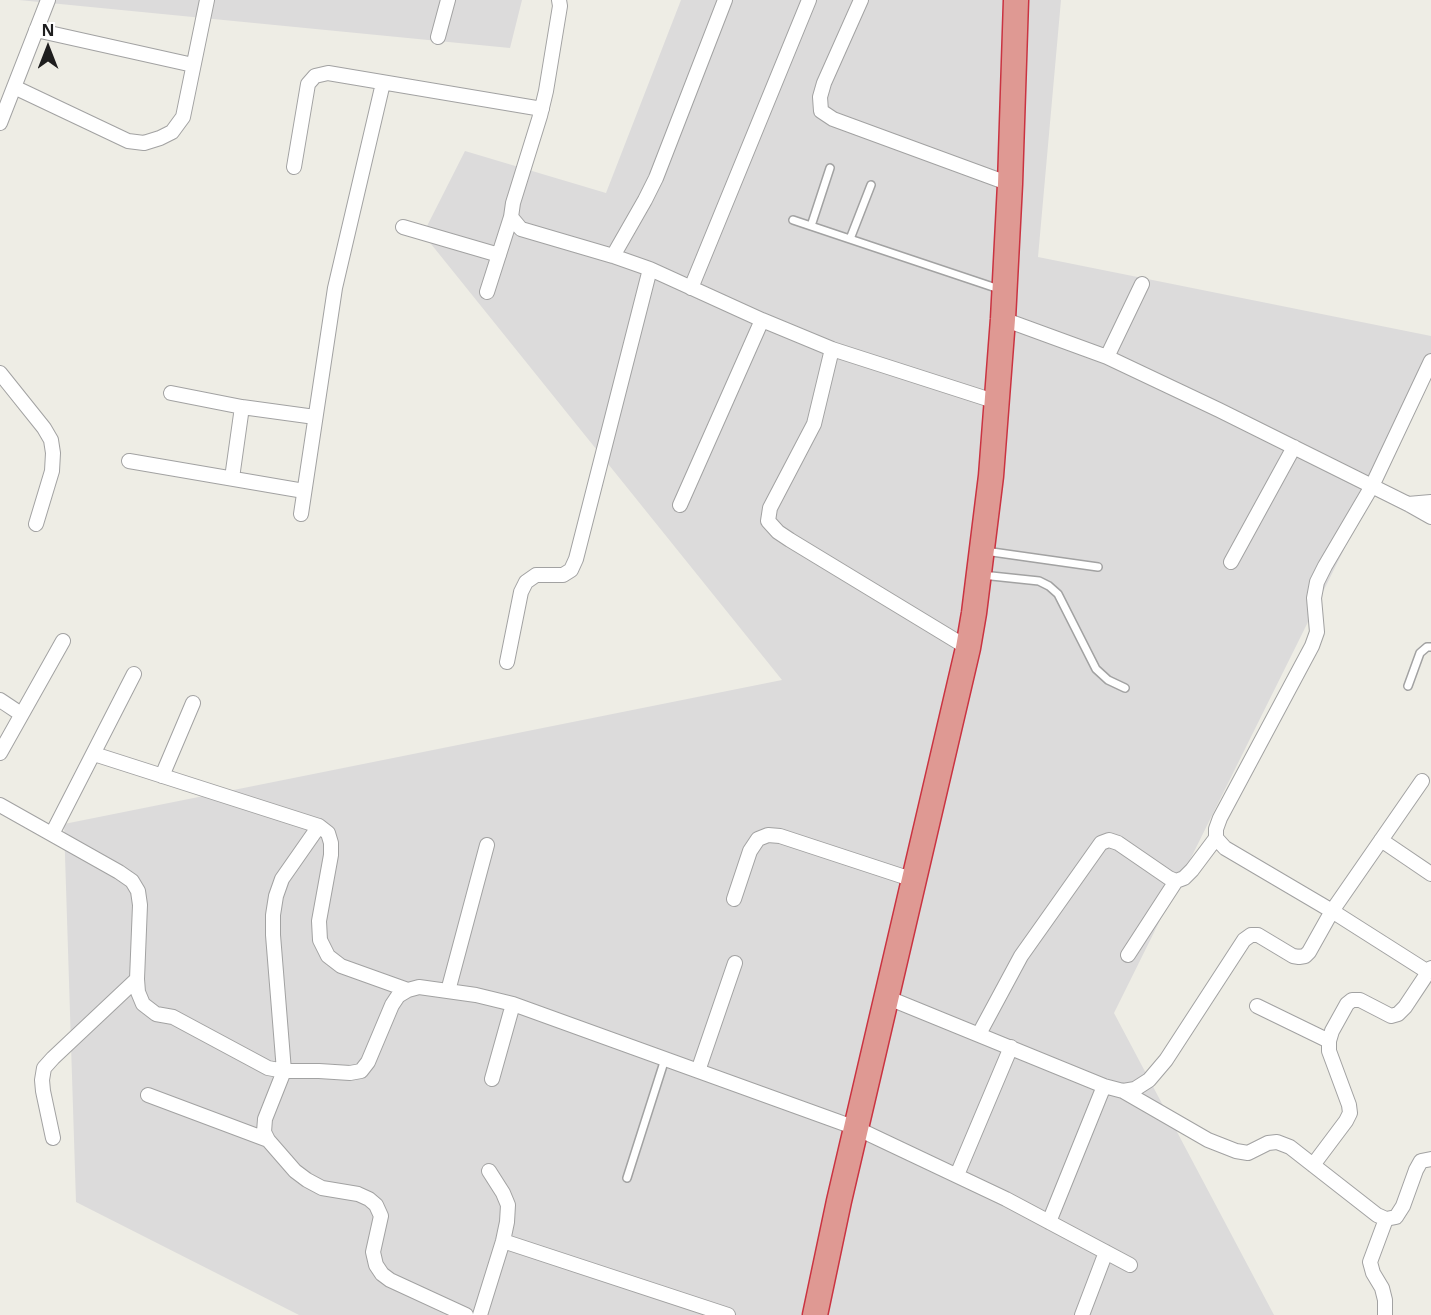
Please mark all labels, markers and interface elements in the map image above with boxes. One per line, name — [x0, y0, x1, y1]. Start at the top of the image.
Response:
north arrow — [18, 18, 78, 78]
text: N — [41, 19, 55, 41]

